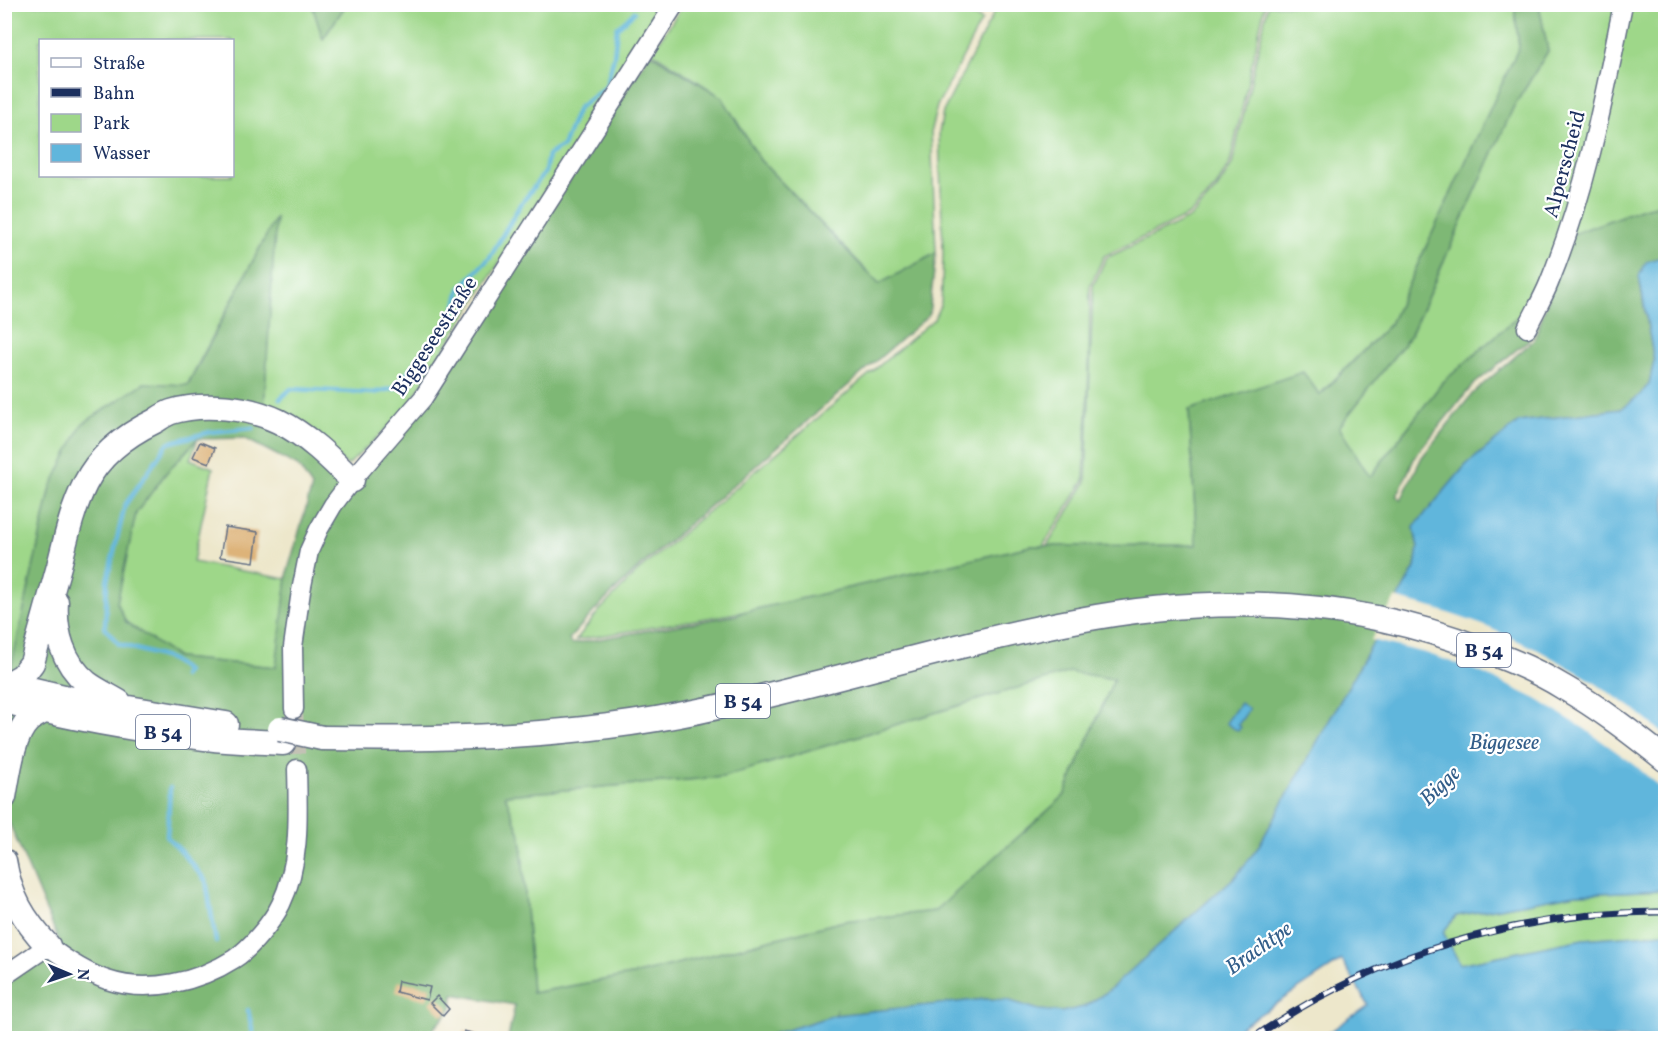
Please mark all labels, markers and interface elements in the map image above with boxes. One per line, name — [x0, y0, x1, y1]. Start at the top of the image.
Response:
legend — [39, 39, 234, 177]
text: Straße — [93, 52, 145, 77]
text: Bahn — [93, 82, 135, 107]
street label: Alperscheid — [1537, 107, 1594, 221]
text: Park — [93, 112, 130, 137]
text: Wasser — [93, 142, 151, 167]
street label: Biggeseestraße — [386, 271, 485, 403]
road number: B 54 — [1457, 633, 1511, 667]
road number: B 54 — [716, 684, 770, 718]
road number: B 54 — [136, 715, 190, 749]
water label: Biggesee — [1469, 728, 1539, 759]
water label: Bigge — [1413, 760, 1468, 814]
water label: Brachtpe — [1220, 915, 1299, 983]
north arrow — [39, 944, 99, 1004]
text: N — [71, 968, 93, 981]

